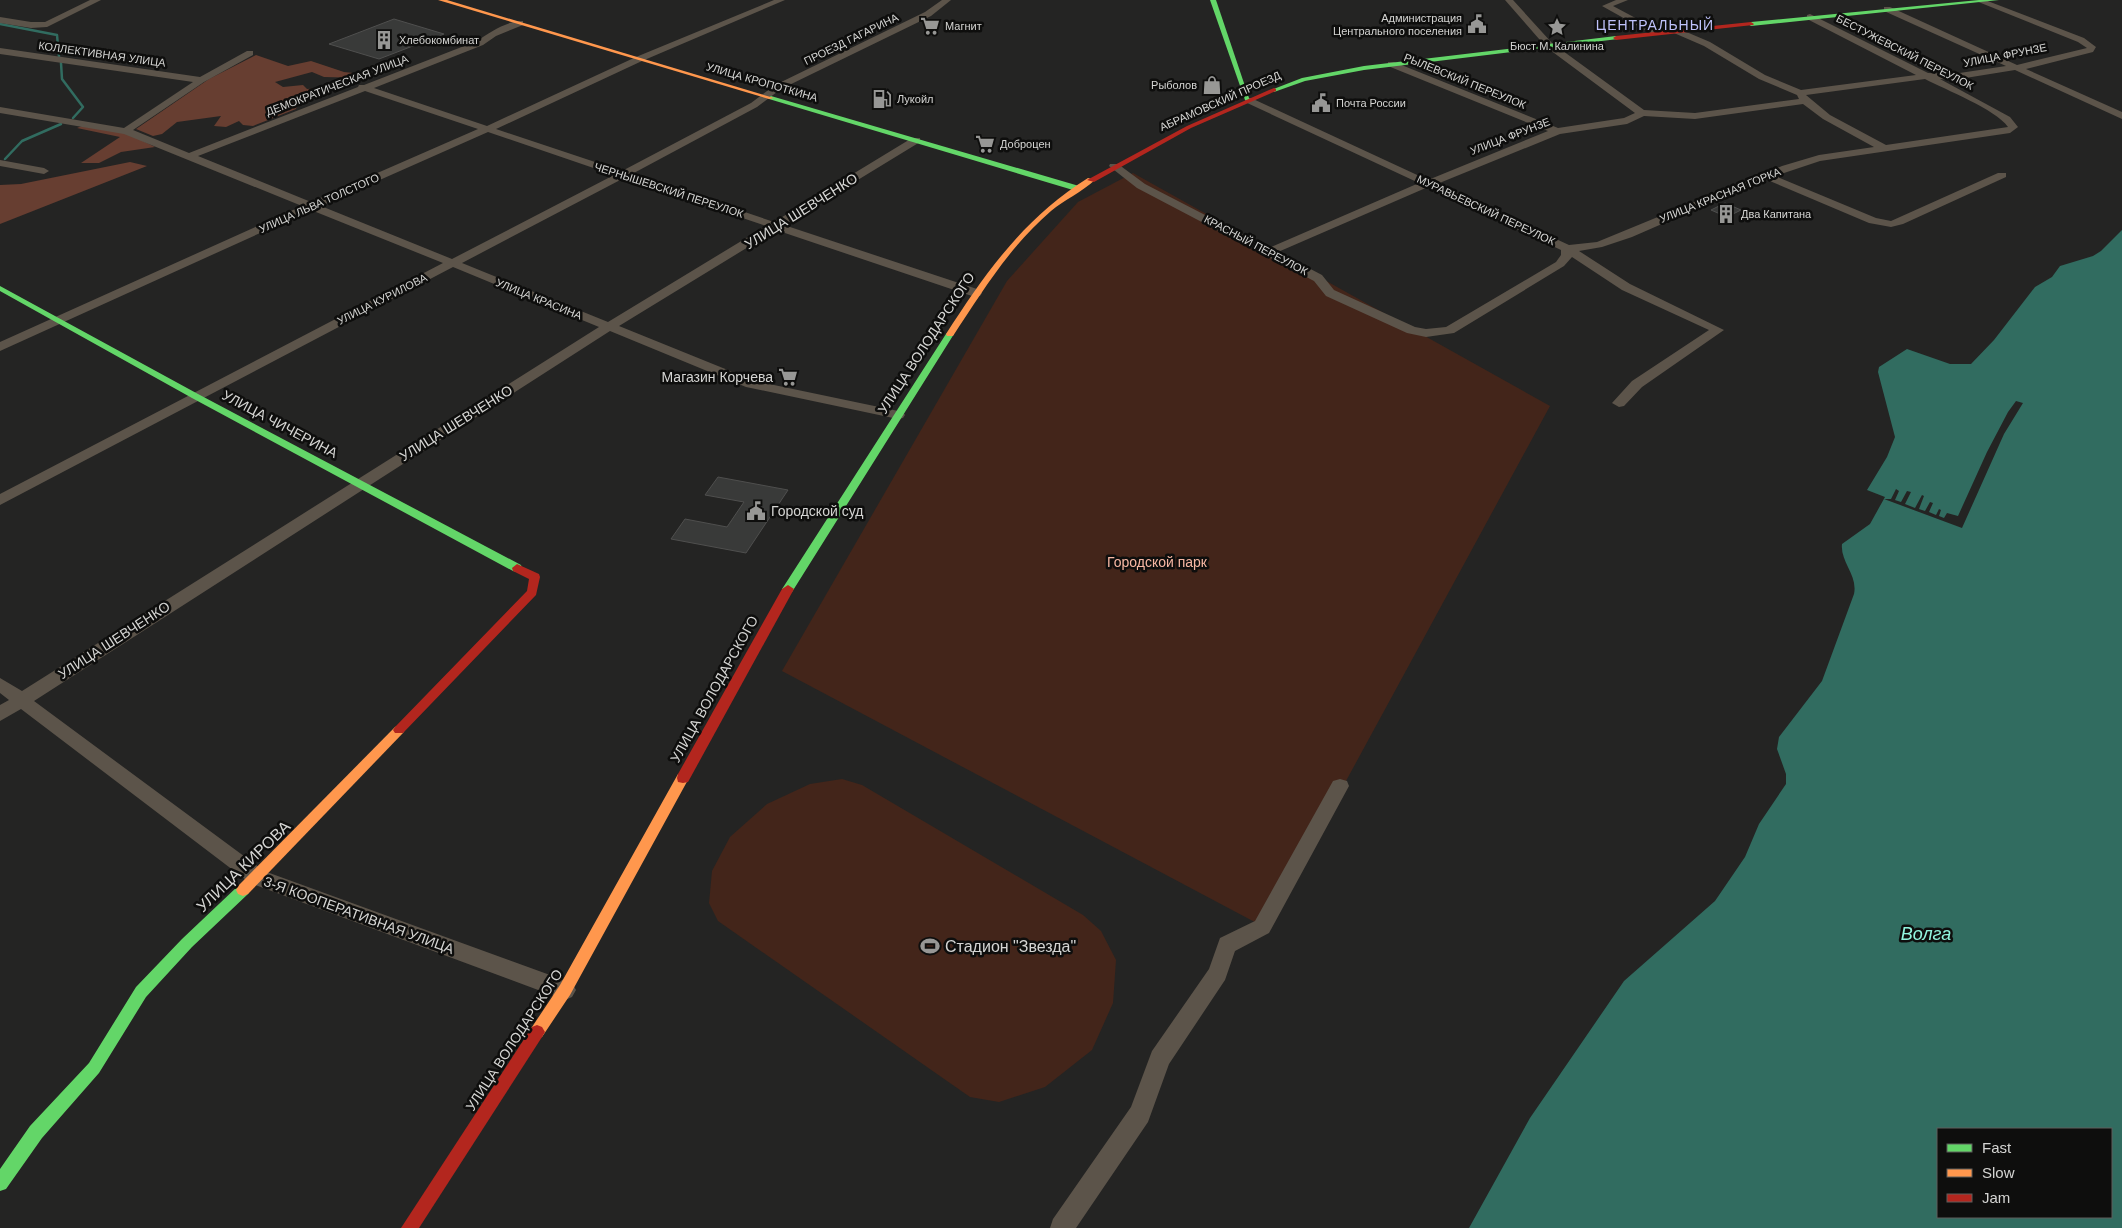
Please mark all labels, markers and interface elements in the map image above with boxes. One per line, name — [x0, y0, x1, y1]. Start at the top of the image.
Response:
street label: ПРОЕЗД ГАГАРИНА — [802, 11, 901, 67]
place label: Администрация Центрального поселения — [1333, 12, 1462, 37]
street label: БЕСТУЖЕВСКИЙ ПЕРЕУЛОК — [1834, 12, 1976, 92]
public building icon: Администрация Центрального поселения — [1466, 13, 1488, 35]
supermarket icon: Магнит — [919, 15, 941, 37]
place icon: Бюст М. Калинина — [1546, 16, 1568, 38]
district label: ЦЕНТРАЛЬНЫЙ — [1596, 16, 1714, 33]
place label: Магнит — [945, 20, 982, 32]
building icon: Хлебокомбинат — [373, 29, 395, 51]
place label: Хлебокомбинат — [399, 34, 479, 46]
street label: КОЛЛЕКТИВНАЯ УЛИЦА — [38, 39, 167, 69]
place label: Бюст М. Калинина — [1510, 40, 1605, 52]
street label: УЛИЦА ФРУНЗЕ — [1962, 41, 2048, 69]
street label: РЫЛЕВСКИЙ ПЕРЕУЛОК — [1402, 51, 1528, 111]
street label: ДЕМОКРАТИЧЕСКАЯ УЛИЦА — [264, 52, 410, 118]
street label: УЛИЦА КРОПОТКИНА — [705, 60, 820, 104]
street label: АБРАМОВСКИЙ ПРОЕЗД — [1158, 69, 1283, 133]
shop icon: Рыболов — [1201, 74, 1223, 96]
place label: Рыболов — [1151, 79, 1197, 91]
fuel station icon: Лукойл — [871, 88, 893, 110]
public building icon: Почта России — [1310, 92, 1332, 114]
place label: Лукойл — [897, 93, 933, 105]
place label: Почта России — [1336, 97, 1406, 109]
street label: УЛИЦА ФРУНЗЕ — [1468, 115, 1552, 157]
supermarket icon: Доброцен — [974, 133, 996, 155]
place label: Доброцен — [1000, 138, 1051, 150]
street label: ЧЕРНЫШЕВСКИЙ ПЕРЕУЛОК — [593, 160, 746, 220]
street label: УЛИЦА КРАСНАЯ ГОРКА — [1658, 165, 1783, 225]
street label: УЛИЦА ШЕВЧЕНКО — [742, 170, 860, 252]
street label: УЛИЦА ЛЬВА ТОЛСТОГО — [257, 171, 381, 235]
street label: МУРАВЬЕВСКИЙ ПЕРЕУЛОК — [1415, 173, 1557, 248]
building icon: Два Капитана — [1715, 203, 1737, 225]
place label: Два Капитана — [1741, 208, 1812, 220]
street label: КРАСНЫЙ ПЕРЕУЛОК — [1202, 213, 1310, 278]
street label: УЛИЦА ВОЛОДАРСКОГО — [874, 269, 978, 417]
street label: УЛИЦА КУРИЛОВА — [335, 271, 429, 327]
street label: УЛИЦА КРАСИНА — [494, 276, 584, 322]
supermarket icon: Магазин Корчева — [777, 366, 799, 388]
place label: Магазин Корчева — [662, 369, 773, 385]
street label: УЛИЦА ШЕВЧЕНКО — [397, 382, 515, 464]
street label: УЛИЦА ЧИЧЕРИНА — [220, 387, 341, 461]
public building icon: Городской суд — [745, 500, 767, 522]
place label: Городской суд — [771, 503, 863, 519]
park label: Городской парк — [1107, 554, 1208, 570]
street label: УЛИЦА ШЕВЧЕНКО — [55, 598, 173, 682]
street label: УЛИЦА ВОЛОДАРСКОГО — [667, 613, 761, 765]
street label: УЛИЦА КИРОВА — [193, 817, 294, 915]
street label: 3-Я КООПЕРАТИВНАЯ УЛИЦА — [262, 873, 457, 957]
water label: Волга — [1901, 924, 1951, 944]
sports icon: Стадион "Звезда" — [919, 935, 941, 957]
place label: Стадион "Звезда" — [945, 938, 1076, 955]
street label: УЛИЦА ВОЛОДАРСКОГО — [462, 966, 566, 1114]
legend — [1937, 1128, 2112, 1218]
text: Fast — [1982, 1139, 2012, 1156]
text: Slow — [1982, 1164, 2015, 1181]
text: Jam — [1982, 1189, 2010, 1206]

